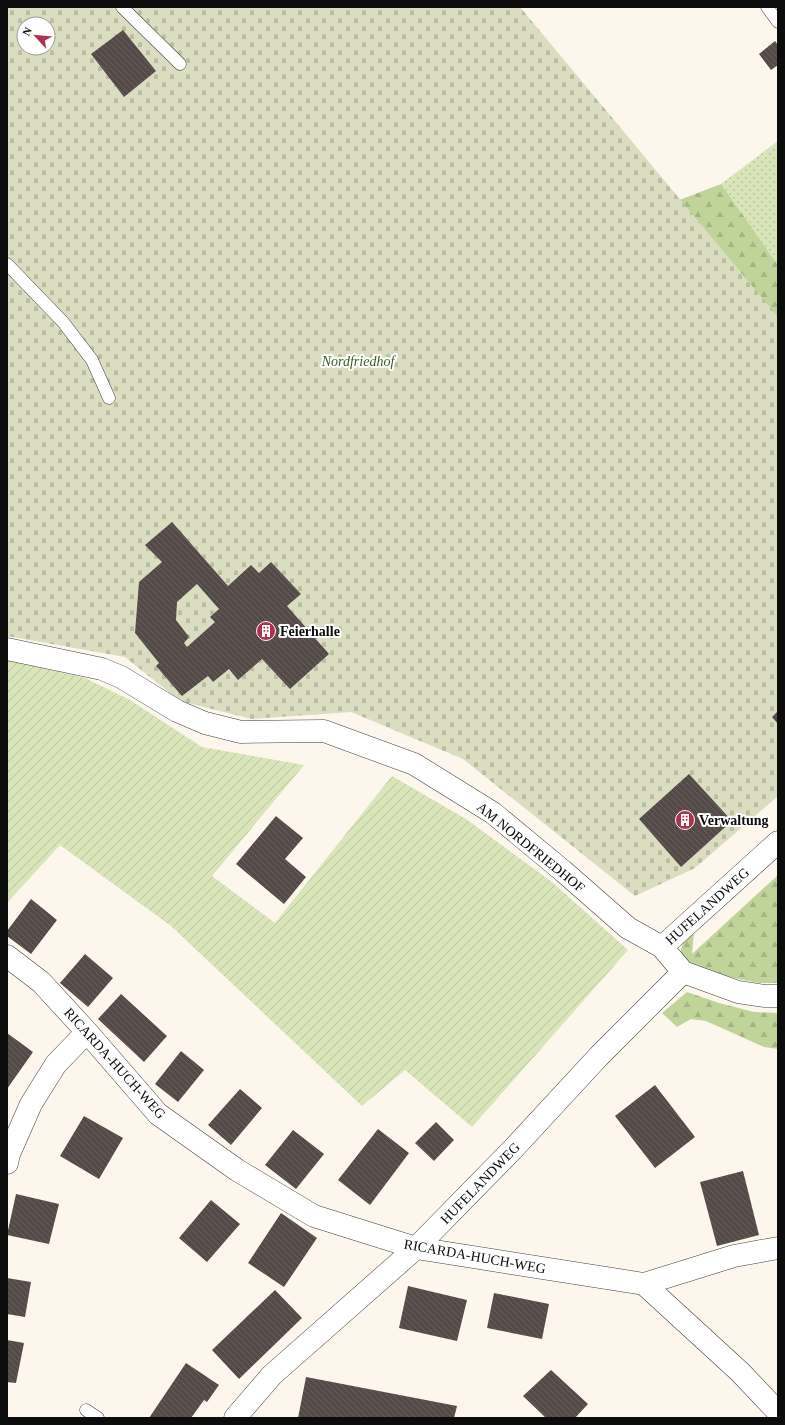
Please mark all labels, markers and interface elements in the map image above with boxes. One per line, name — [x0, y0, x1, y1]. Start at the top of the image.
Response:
north arrow — [16, 16, 56, 56]
text: N — [20, 25, 34, 38]
park label: Nordfriedhof — [321, 354, 396, 369]
building icon: Feierhalle — [255, 620, 277, 642]
place label: Feierhalle — [280, 624, 340, 639]
street label: AM NORDFRIEDHOF — [474, 799, 588, 896]
building icon: Verwaltung — [674, 809, 696, 831]
place label: Verwaltung — [699, 813, 769, 828]
street label: HUFELANDWEG — [662, 865, 752, 948]
street label: RICARDA-HUCH-WEG — [61, 1005, 168, 1122]
street label: HUFELANDWEG — [438, 1140, 523, 1227]
street label: RICARDA-HUCH-WEG — [403, 1237, 547, 1276]

